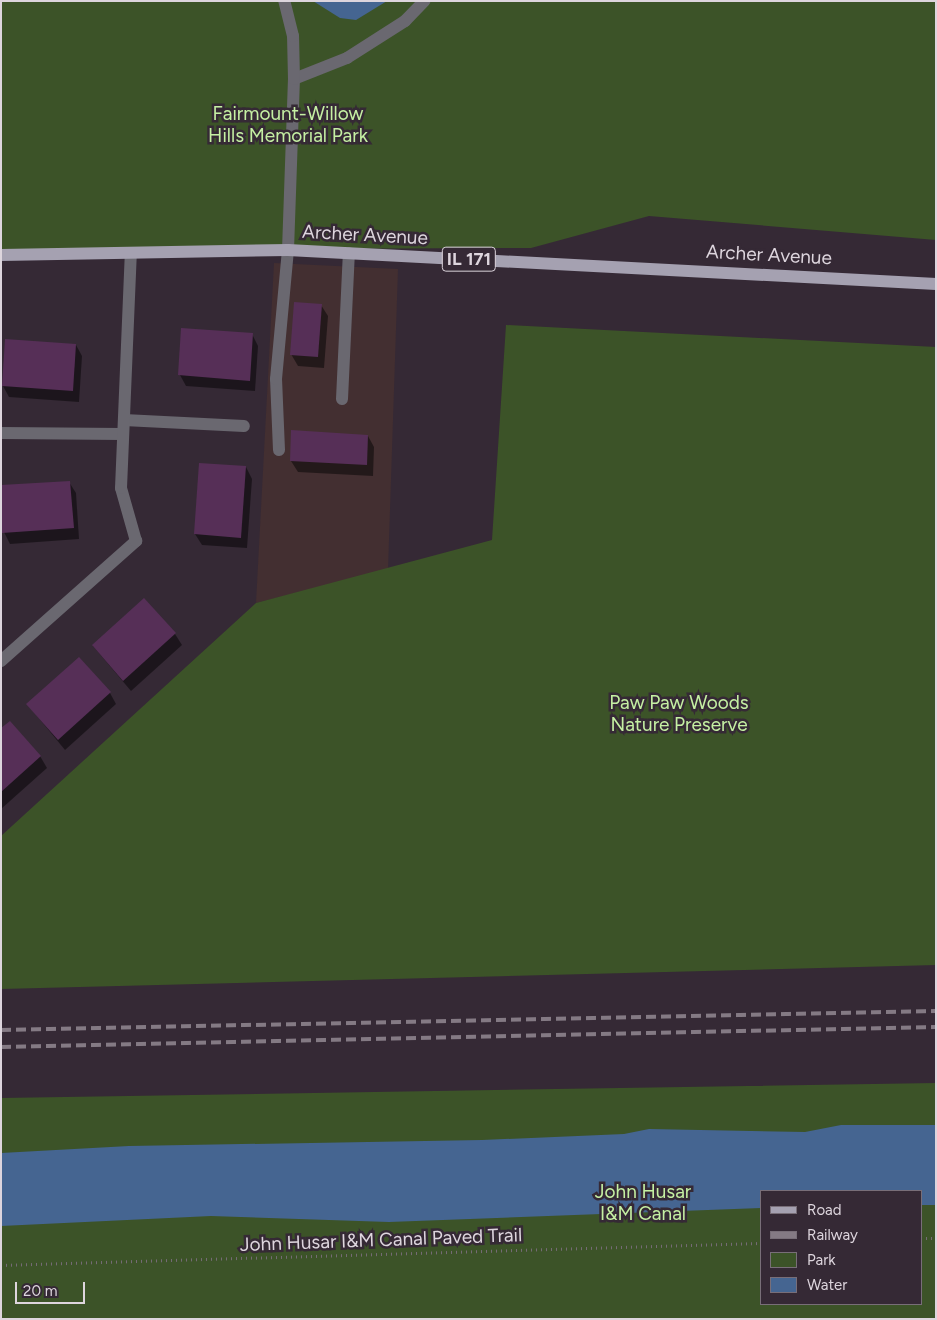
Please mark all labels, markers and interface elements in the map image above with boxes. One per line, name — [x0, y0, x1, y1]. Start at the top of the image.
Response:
park label: Fairmount-Willow Hills Memorial Park — [208, 103, 368, 147]
street label: Archer Avenue — [302, 220, 428, 250]
street label: Archer Avenue — [706, 240, 832, 270]
road number: IL 171 — [442, 243, 496, 274]
park label: Paw Paw Woods Nature Preserve — [609, 692, 749, 736]
park label: John Husar I&M Canal — [595, 1181, 691, 1225]
legend — [760, 1190, 922, 1305]
text: Road — [807, 1201, 842, 1219]
street label: John Husar I&M Canal Paved Trail — [239, 1224, 523, 1256]
text: Railway — [807, 1226, 858, 1244]
text: Park — [807, 1251, 836, 1269]
scale bar — [18, 1272, 88, 1304]
text: Water — [807, 1276, 847, 1294]
text: 20 m — [23, 1282, 57, 1300]

